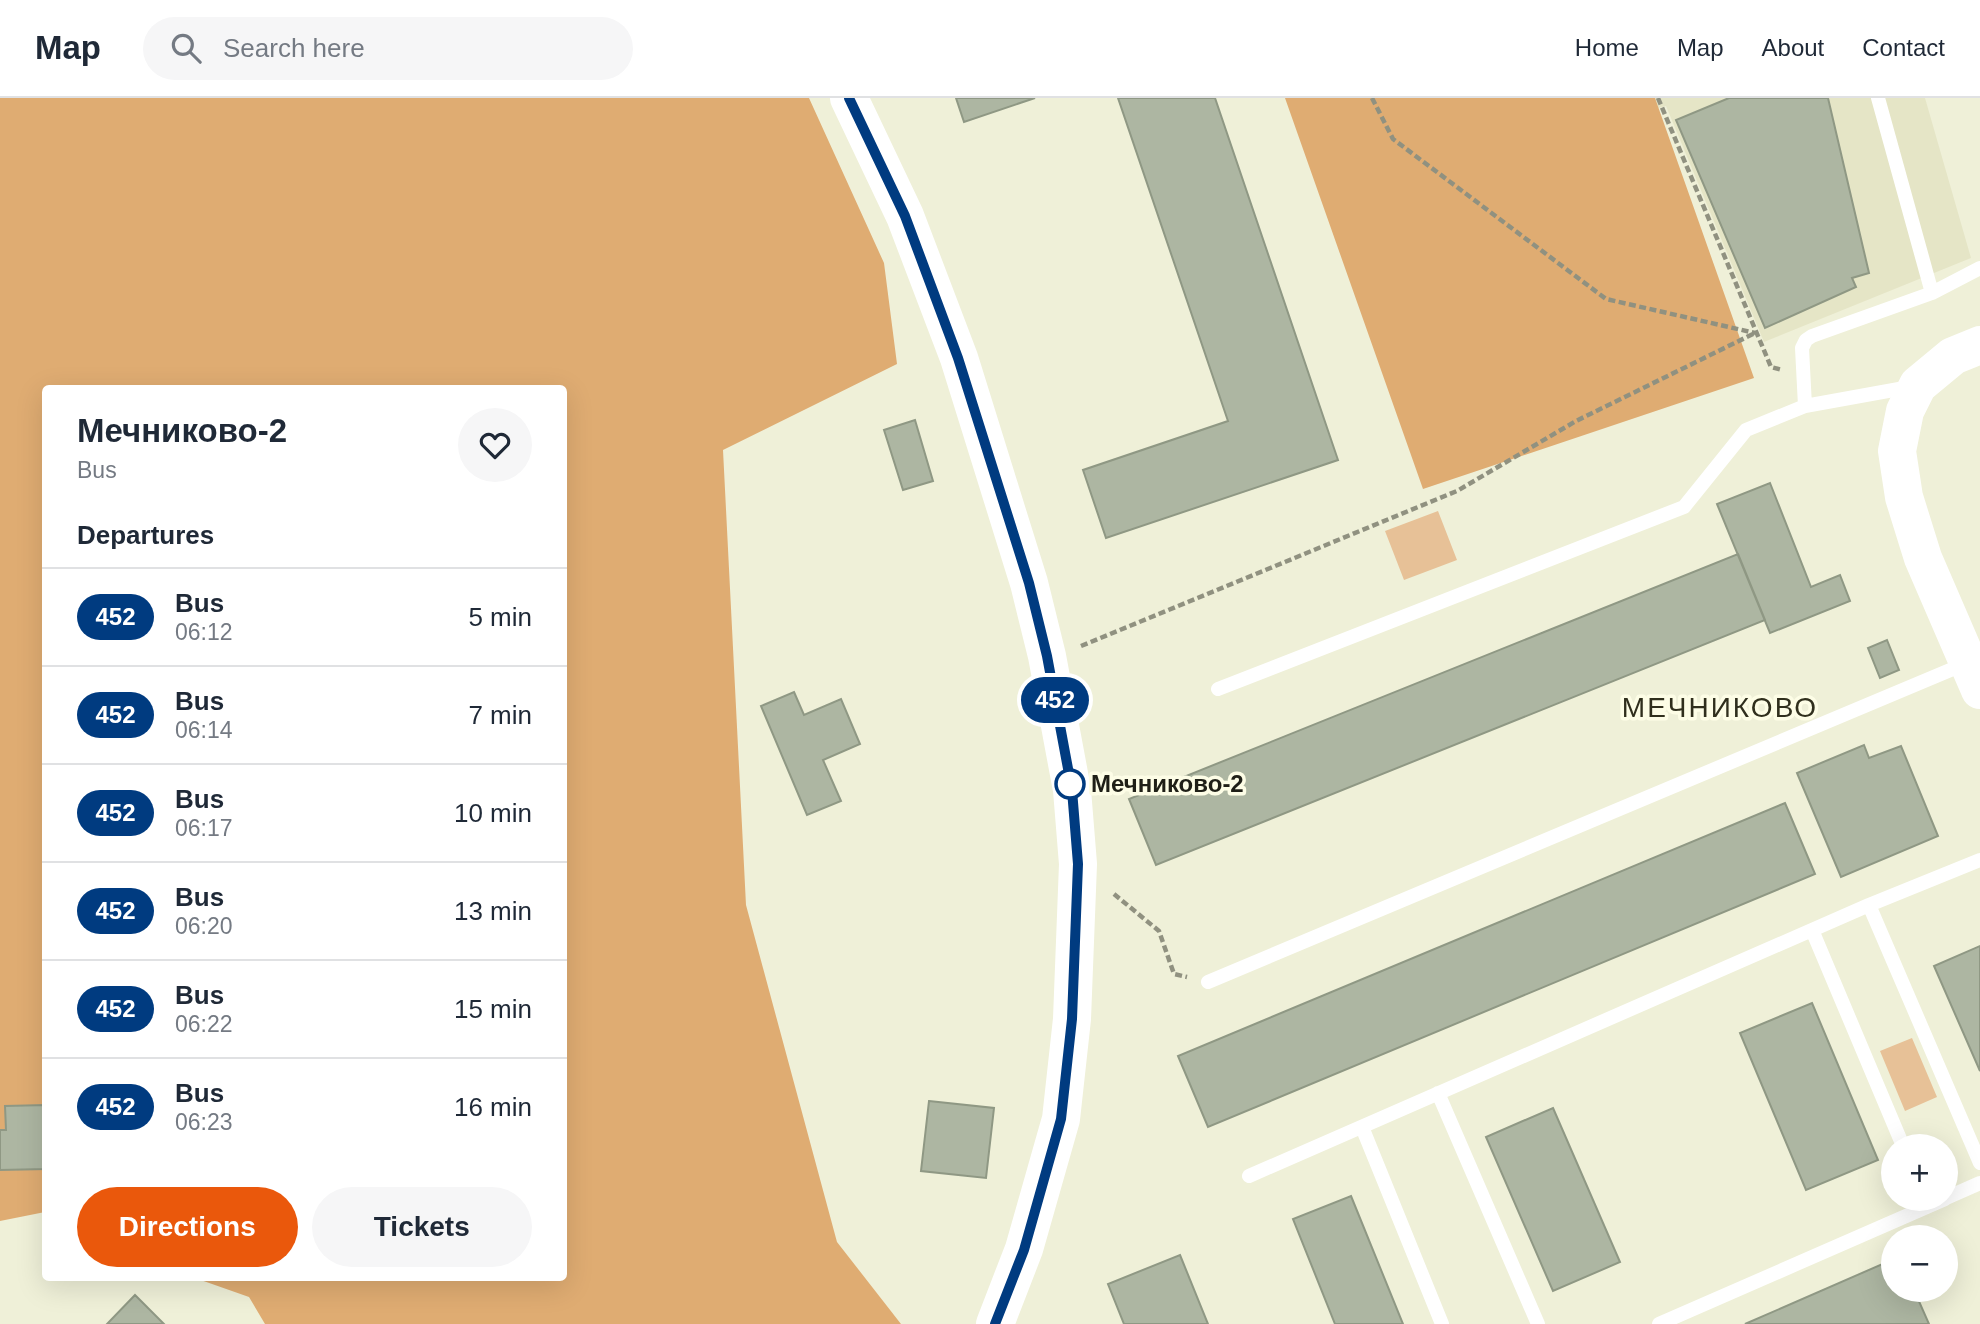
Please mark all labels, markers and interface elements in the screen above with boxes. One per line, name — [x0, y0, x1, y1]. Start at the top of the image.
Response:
search box — [143, 17, 633, 80]
text: Map — [35, 29, 101, 66]
icon: search — [167, 29, 205, 67]
text: Search here — [223, 33, 365, 63]
text: Home — [1575, 34, 1639, 61]
text: Map — [1677, 34, 1724, 61]
text: About — [1762, 34, 1824, 61]
text: Contact — [1862, 34, 1945, 61]
button: heart — [458, 408, 532, 482]
text: Мечниково-2 — [77, 412, 287, 449]
text: Bus — [77, 457, 117, 483]
text: Departures — [77, 520, 214, 550]
text: Bus — [175, 588, 224, 618]
text: 5 min — [468, 602, 532, 632]
text: 452 — [95, 603, 136, 630]
text: 06:12 — [175, 619, 233, 645]
line badge: 452 — [1015, 677, 1095, 723]
text: Bus — [175, 686, 224, 716]
text: 452 — [1035, 686, 1075, 713]
district label: МЕЧНИКОВО — [1622, 692, 1818, 723]
text: 7 min — [468, 700, 532, 730]
text: 452 — [95, 701, 136, 728]
text: 06:14 — [175, 717, 233, 743]
marker: Мечниково-2 — [1055, 769, 1085, 799]
place label: Мечниково-2 — [1091, 770, 1244, 797]
text: Bus — [175, 784, 224, 814]
text: 10 min — [454, 798, 532, 828]
text: 452 — [95, 799, 136, 826]
text: 06:17 — [175, 815, 233, 841]
text: Bus — [175, 882, 224, 912]
text: 13 min — [454, 896, 532, 926]
text: 452 — [95, 897, 136, 924]
text: 06:20 — [175, 913, 233, 939]
text: Bus — [175, 980, 224, 1010]
text: 15 min — [454, 994, 532, 1024]
text: 452 — [95, 995, 136, 1022]
text: 06:22 — [175, 1011, 233, 1037]
text: Bus — [175, 1078, 224, 1108]
text: 16 min — [454, 1092, 532, 1122]
text: 452 — [95, 1093, 136, 1120]
text: 06:23 — [175, 1109, 233, 1135]
map controls — [1881, 1134, 1958, 1302]
button: + — [1881, 1134, 1958, 1211]
button: Directions — [77, 1187, 298, 1267]
button: Tickets — [312, 1187, 532, 1267]
button: − — [1881, 1225, 1958, 1302]

